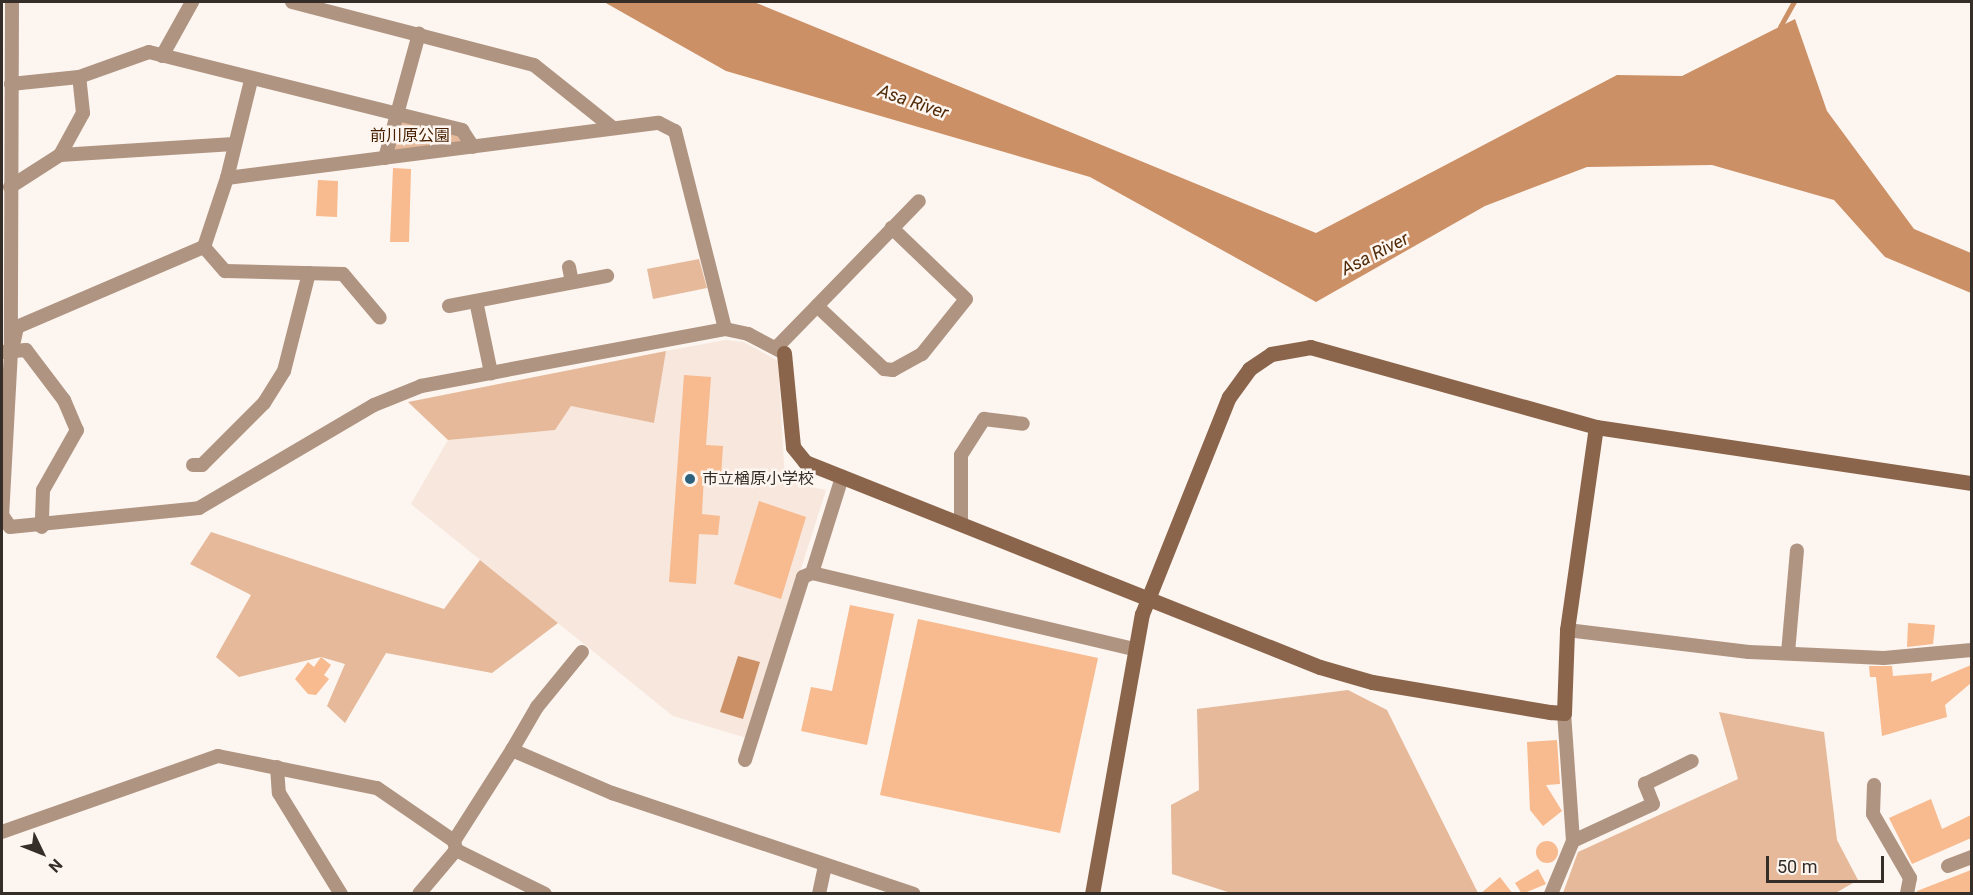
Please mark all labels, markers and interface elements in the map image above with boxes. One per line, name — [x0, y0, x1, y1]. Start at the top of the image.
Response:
water label: Asa River — [875, 80, 951, 124]
park label: 前川原公園 — [370, 126, 450, 146]
water label: Asa River — [1338, 228, 1412, 280]
place label: 市立楢原小学校 — [702, 469, 814, 489]
marker: 市立楢原小学校 — [683, 472, 697, 486]
north arrow — [12, 823, 72, 883]
scale bar — [1769, 844, 1888, 882]
text: N — [45, 855, 66, 876]
text: 50 m — [1777, 856, 1817, 877]

